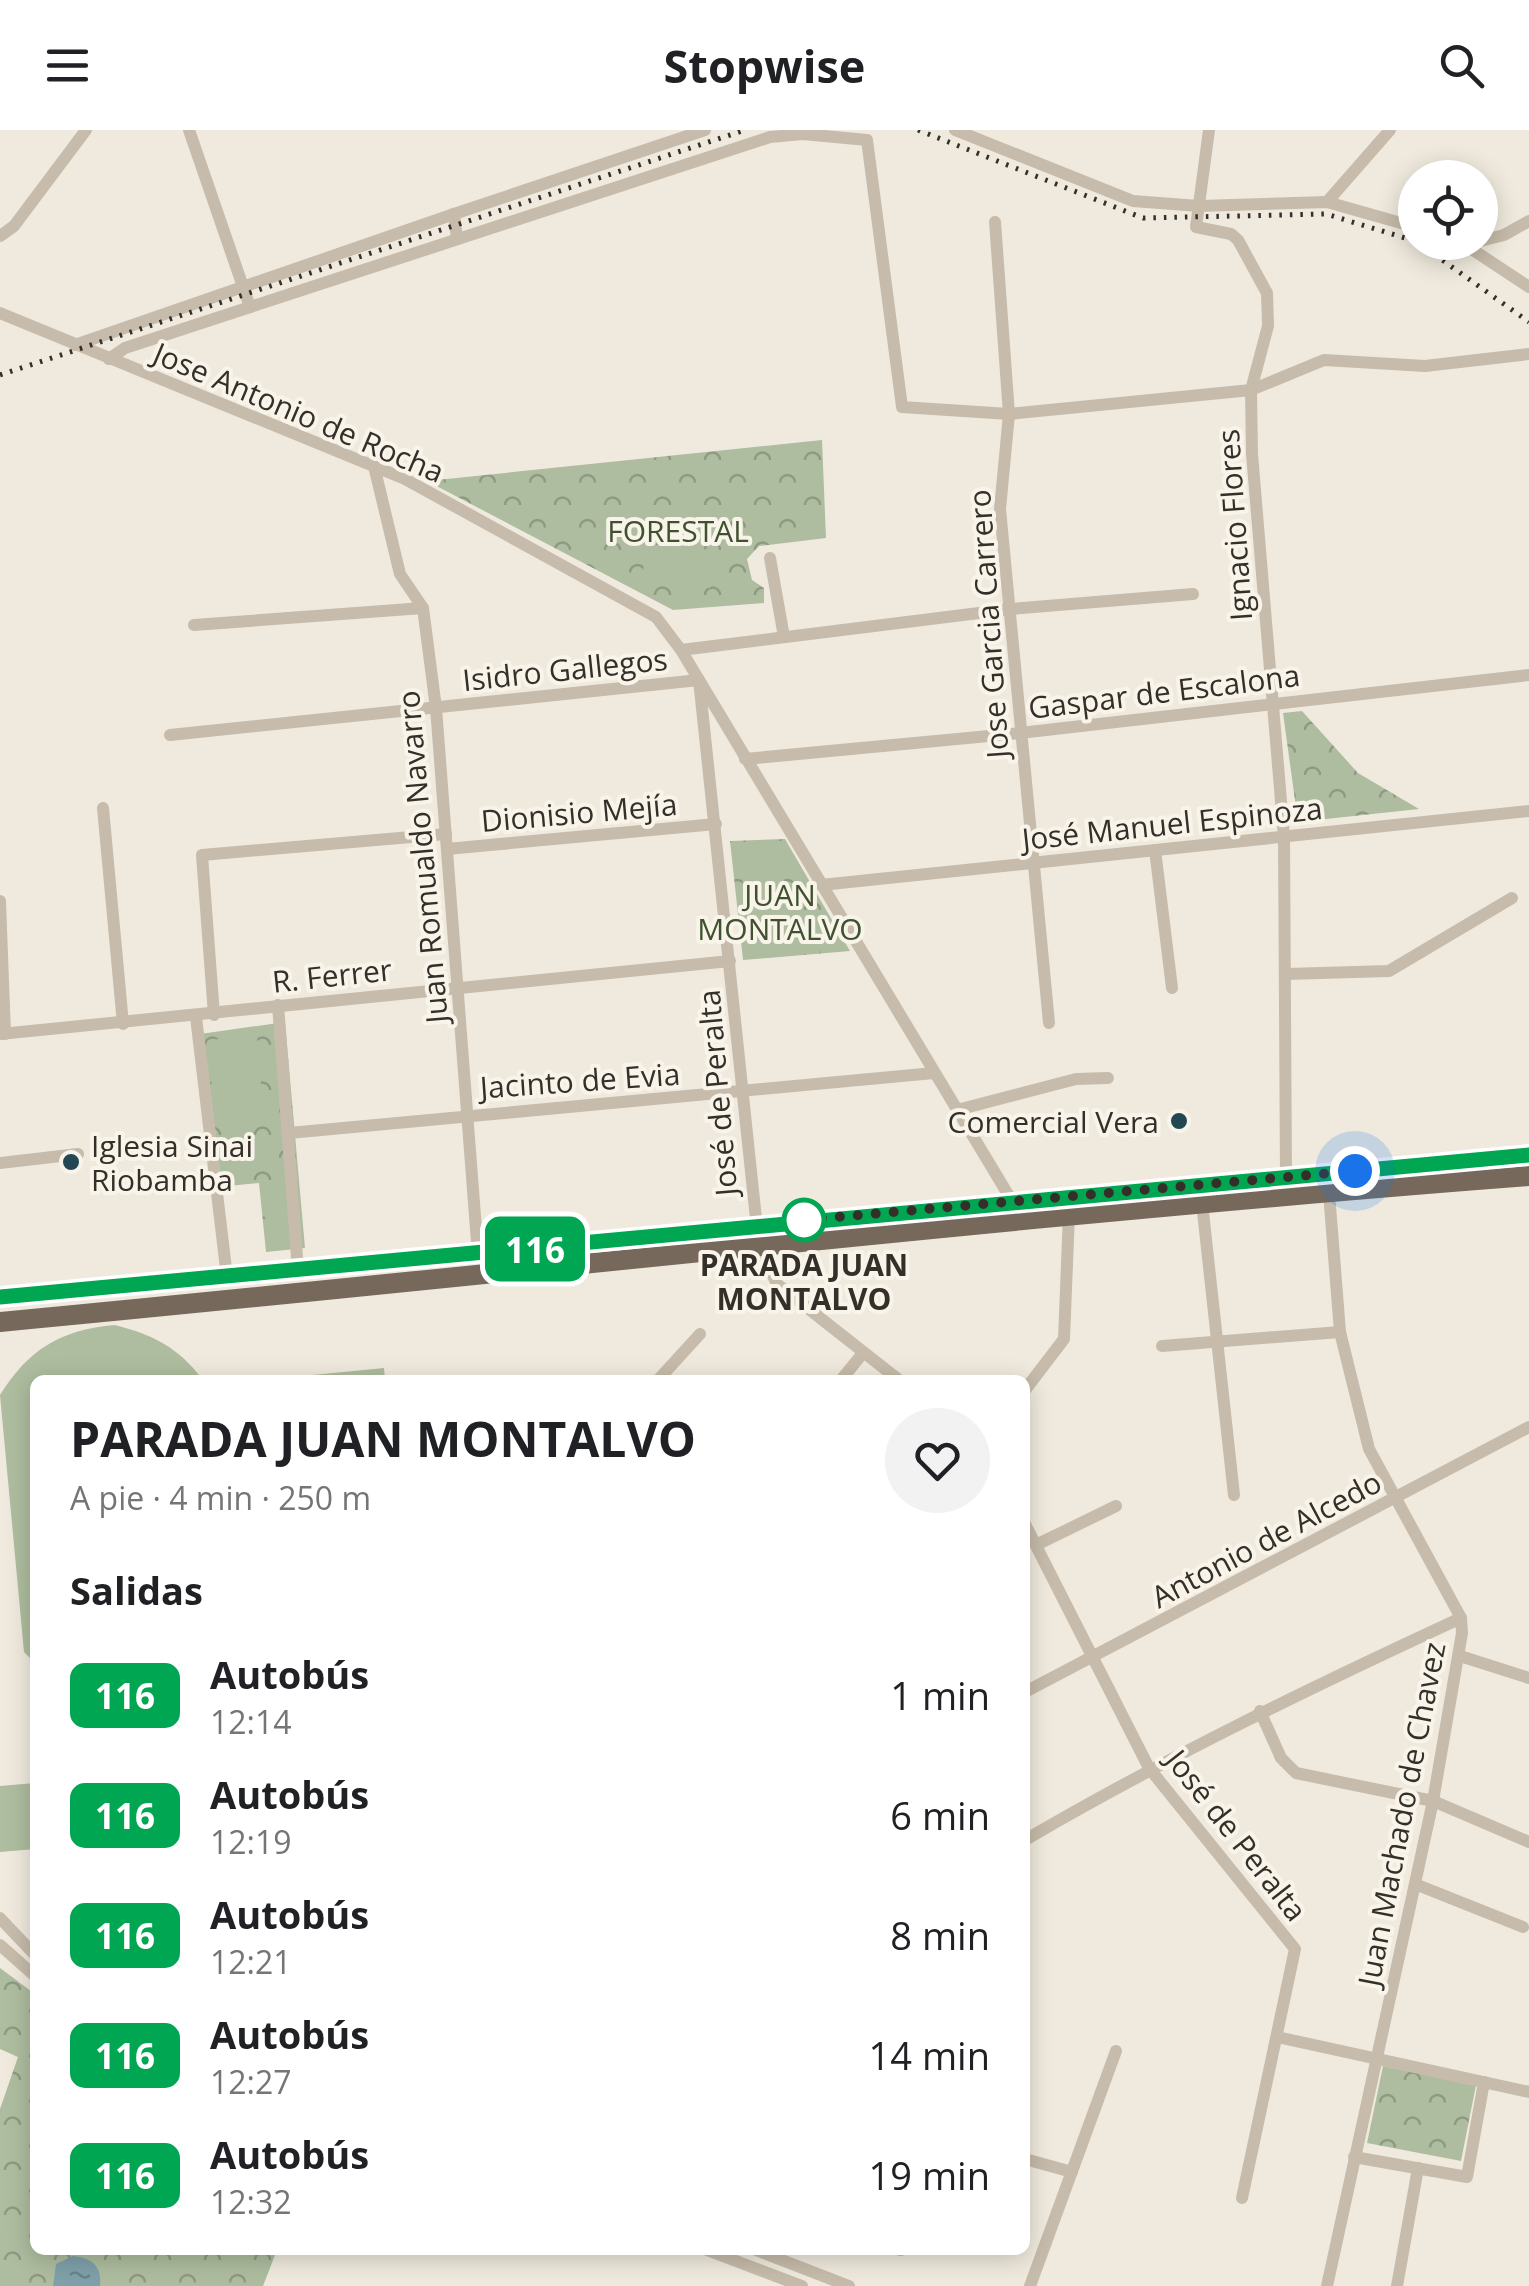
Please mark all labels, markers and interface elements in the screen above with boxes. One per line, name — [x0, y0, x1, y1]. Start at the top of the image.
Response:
text: Stopwise — [664, 35, 865, 96]
icon: menu — [40, 38, 95, 93]
icon: search — [1434, 38, 1489, 93]
map controls — [1398, 160, 1498, 260]
button: locate — [1398, 160, 1498, 260]
street label: Jose Antonio de Rocha — [145, 331, 451, 492]
street label: Ignacio Flores — [1207, 428, 1261, 622]
street label: Jose Garcia Carrero — [958, 488, 1018, 763]
park label: FORESTAL — [607, 510, 749, 551]
street label: Isidro Gallegos — [461, 638, 669, 700]
street label: Gaspar de Escalona — [1026, 654, 1302, 728]
street label: Juan Romualdo Navarro — [387, 689, 457, 1028]
street label: Dionisio Mejía — [479, 783, 679, 841]
street label: José Manuel Espinoza — [1017, 787, 1324, 859]
park label: JUAN MONTALVO — [697, 874, 863, 949]
street label: R. Ferrer — [270, 948, 394, 1002]
street label: José de Peralta — [688, 988, 747, 1201]
street label: Jacinto de Evia — [476, 1053, 681, 1108]
place label: Comercial Vera — [948, 1101, 1159, 1142]
marker: Comercial Vera — [1168, 1110, 1190, 1132]
place label: Iglesia Sinai Riobamba — [91, 1125, 253, 1200]
your location — [1330, 1146, 1380, 1196]
marker: Iglesia Sinai Riobamba — [60, 1151, 82, 1173]
marker: PARADA JUAN MONTALVO — [783, 1199, 825, 1241]
line badge: 116 — [478, 1216, 592, 1282]
text: 116 — [505, 1226, 565, 1273]
place label: PARADA JUAN MONTALVO — [700, 1244, 908, 1319]
text: PARADA JUAN MONTALVO — [70, 1406, 696, 1471]
button: heart — [885, 1408, 990, 1513]
street label: Antonio de Alcedo — [1144, 1461, 1388, 1617]
text: A pie · 4 min · 250 m — [70, 1476, 371, 1519]
text: Salidas — [70, 1564, 203, 1616]
street label: Juan Machado de Chavez — [1347, 1639, 1454, 1992]
text: Autobús — [210, 1648, 369, 1700]
text: 1 min — [890, 1669, 990, 1721]
text: 116 — [95, 1672, 155, 1719]
text: 12:14 — [210, 1700, 292, 1743]
street label: José de Peralta — [1155, 1739, 1317, 1929]
text: Autobús — [210, 1768, 369, 1820]
text: 6 min — [890, 1789, 990, 1841]
text: 116 — [95, 1792, 155, 1839]
text: 12:19 — [210, 1820, 292, 1863]
text: Autobús — [210, 1888, 369, 1940]
text: 8 min — [890, 1909, 990, 1961]
text: 116 — [95, 1912, 155, 1959]
text: 12:21 — [210, 1940, 292, 1983]
text: Autobús — [210, 2008, 369, 2060]
text: 14 min — [869, 2029, 990, 2081]
text: 116 — [95, 2032, 155, 2079]
text: 12:27 — [210, 2060, 292, 2103]
text: Autobús — [210, 2128, 369, 2180]
text: 19 min — [869, 2149, 990, 2201]
text: 116 — [95, 2152, 155, 2199]
text: 12:32 — [210, 2180, 292, 2223]

